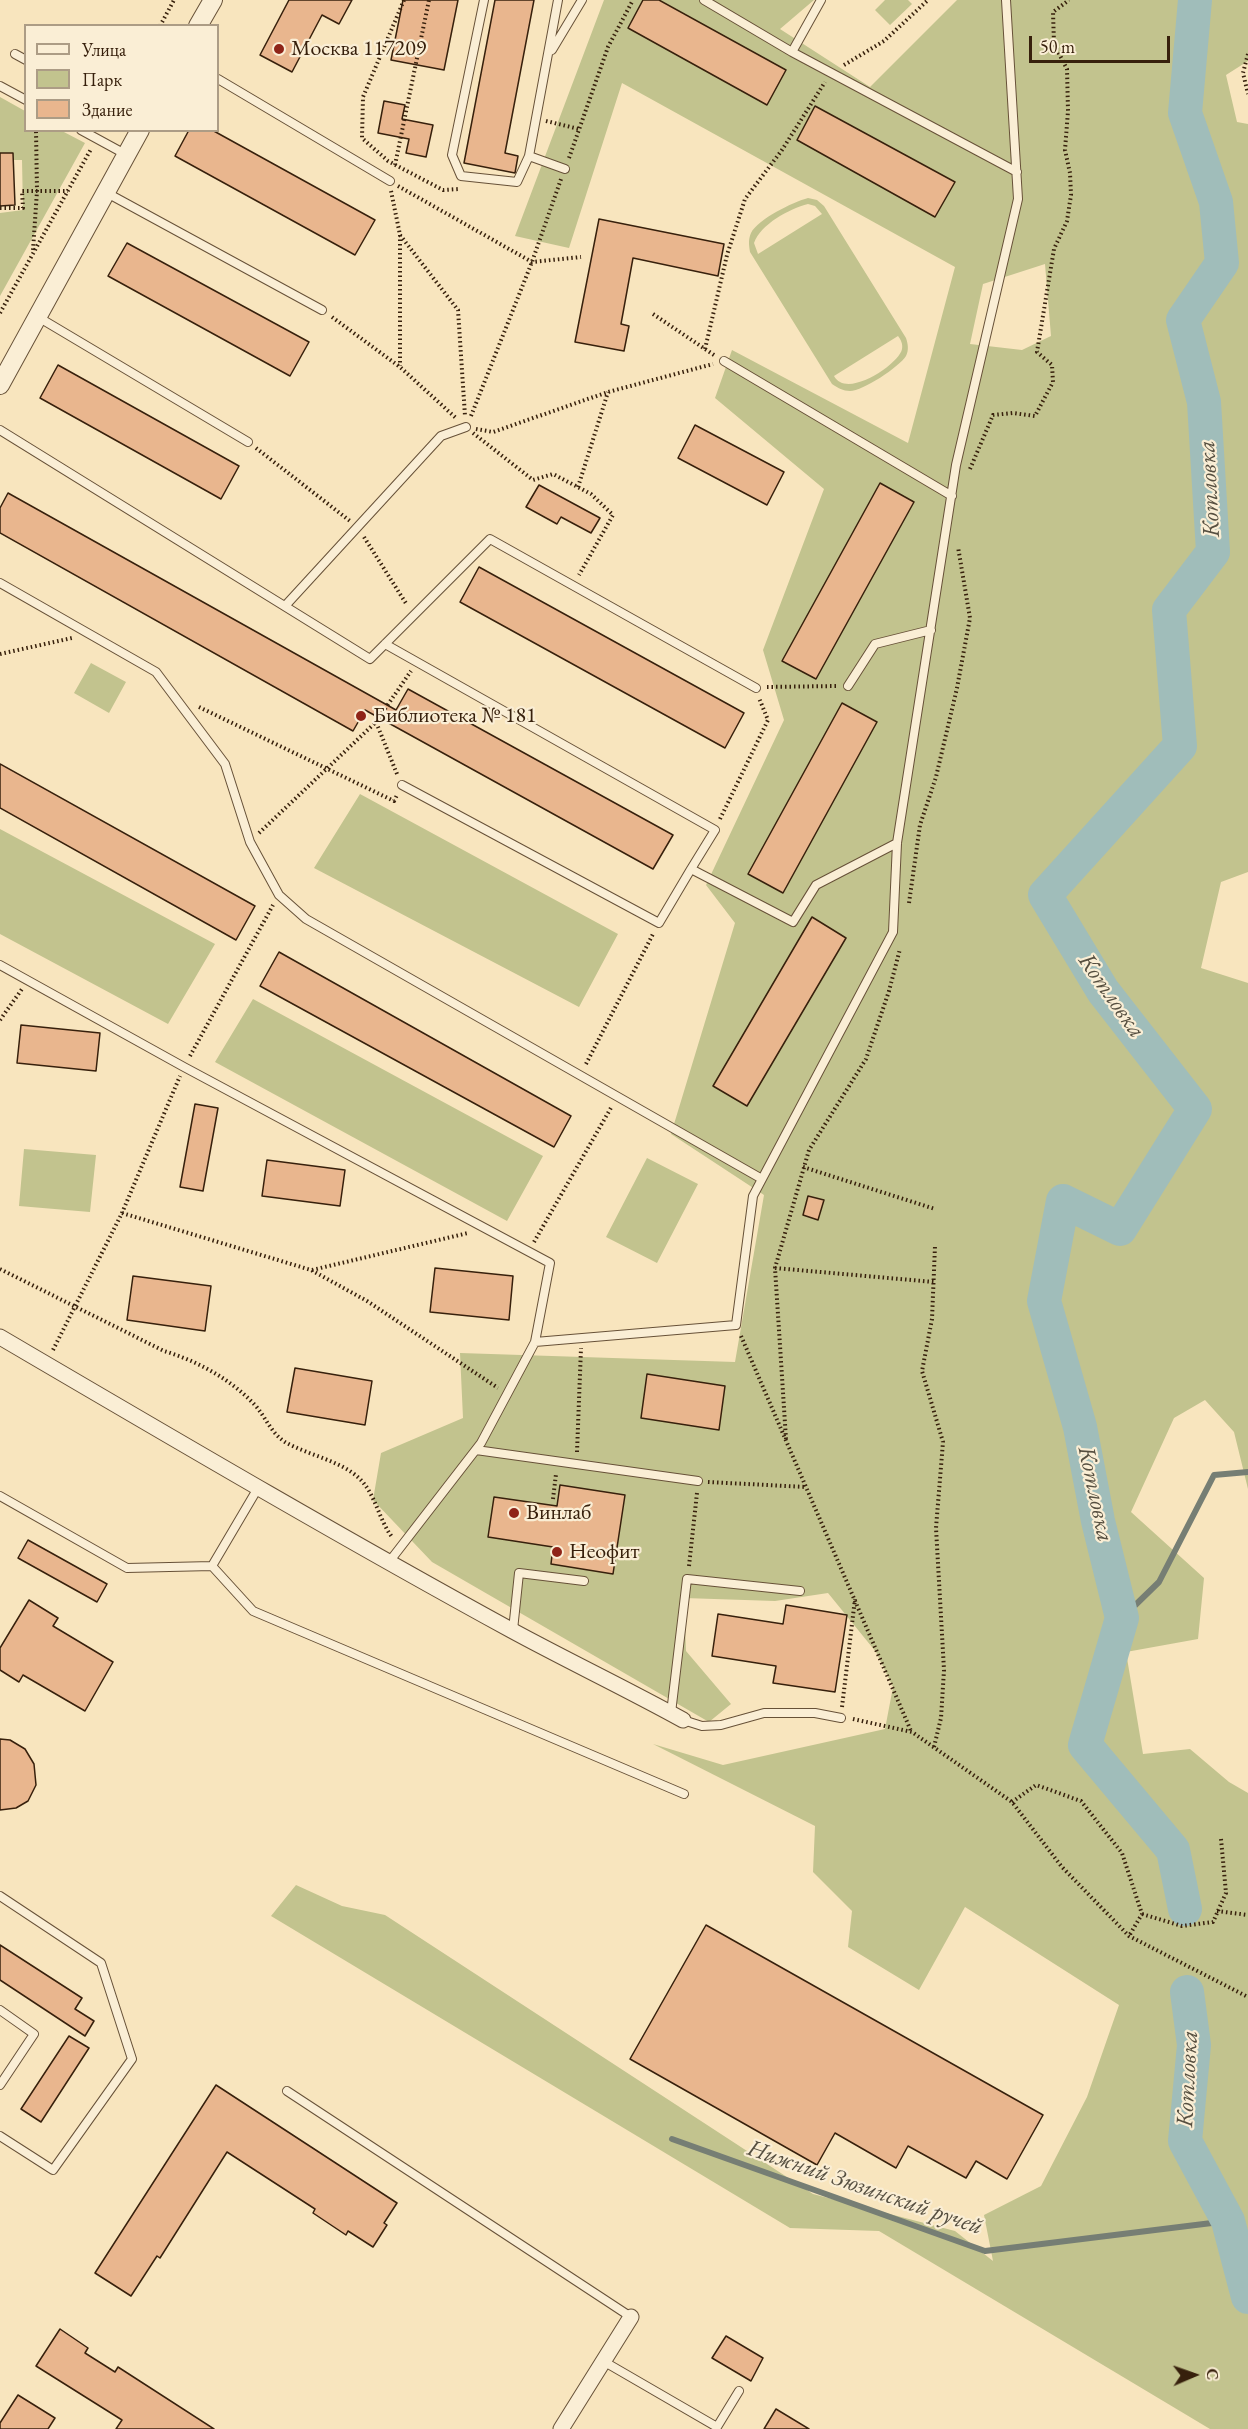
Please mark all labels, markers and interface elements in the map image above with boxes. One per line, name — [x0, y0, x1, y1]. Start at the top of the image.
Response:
legend — [24, 24, 219, 132]
scale bar — [1032, 24, 1173, 62]
text: 50 m — [1040, 35, 1075, 58]
place label: Москва 117209 — [291, 36, 426, 62]
text: Улица — [82, 38, 126, 61]
marker: Москва 117209 — [272, 42, 286, 56]
text: Парк — [82, 68, 122, 91]
text: Здание — [82, 98, 132, 121]
water label: Котловка — [1193, 440, 1227, 538]
place label: Библиотека № 181 — [373, 703, 537, 729]
marker: Библиотека № 181 — [354, 709, 368, 723]
water label: Котловка — [1071, 948, 1151, 1044]
water label: Котловка — [1071, 1444, 1119, 1544]
place label: Винлаб — [526, 1500, 591, 1526]
marker: Винлаб — [507, 1506, 521, 1520]
place label: Неофит — [569, 1539, 640, 1565]
marker: Неофит — [550, 1545, 564, 1559]
water label: Котловка — [1171, 2030, 1205, 2128]
water label: Нижний Зюзинский ручей — [744, 2134, 986, 2242]
north arrow — [1164, 2345, 1224, 2405]
text: С — [1202, 2368, 1223, 2380]

